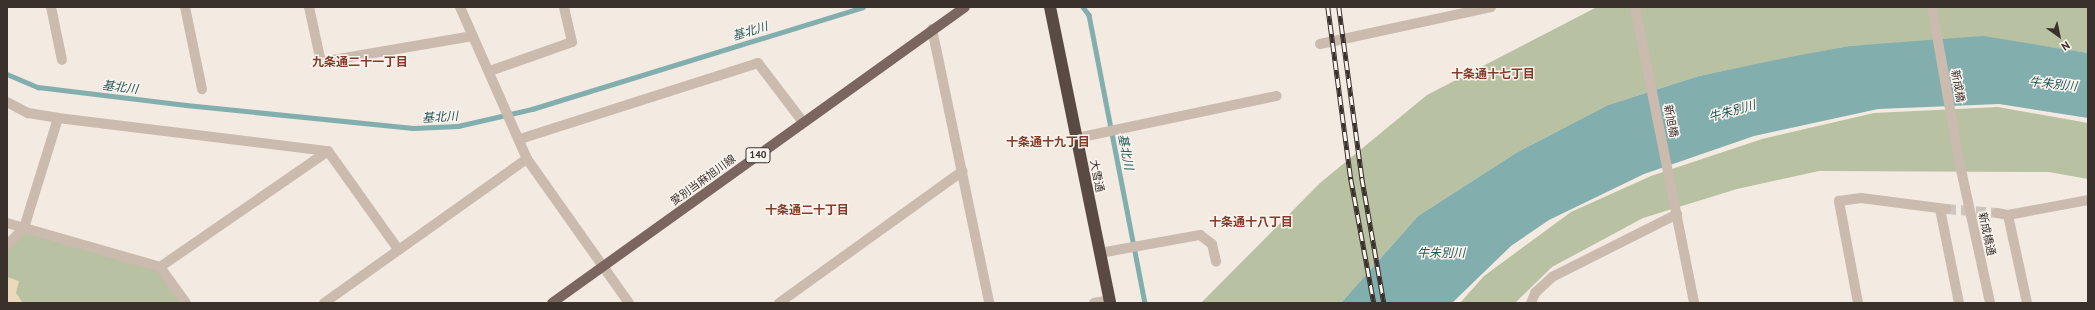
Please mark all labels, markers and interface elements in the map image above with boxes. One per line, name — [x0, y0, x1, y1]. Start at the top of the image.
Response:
north arrow — [2039, 16, 2079, 56]
water label: 基北川 — [731, 19, 769, 43]
text: N — [2059, 38, 2072, 54]
district label: 九条通二十一丁目 — [312, 55, 408, 69]
district label: 十条通十七丁目 — [1451, 67, 1535, 81]
street label: 新成橋 — [1949, 69, 1967, 103]
water label: 牛朱別川 — [2028, 74, 2078, 94]
water label: 基北川 — [101, 78, 139, 96]
water label: 牛朱別川 — [1707, 97, 1757, 125]
street label: 新旭橋 — [1661, 104, 1681, 138]
water label: 基北川 — [422, 109, 458, 125]
water label: 基北川 — [1115, 133, 1137, 171]
district label: 十条通十九丁目 — [1006, 135, 1090, 149]
road number: 140 — [745, 147, 771, 163]
street label: 愛別当麻旭川線 — [668, 152, 738, 208]
street label: 大雪通 — [1087, 159, 1107, 193]
district label: 十条通二十丁目 — [765, 203, 849, 217]
street label: 新成橋通 — [1976, 211, 1998, 257]
district label: 十条通十八丁目 — [1209, 215, 1293, 229]
water label: 牛朱別川 — [1417, 246, 1465, 260]

